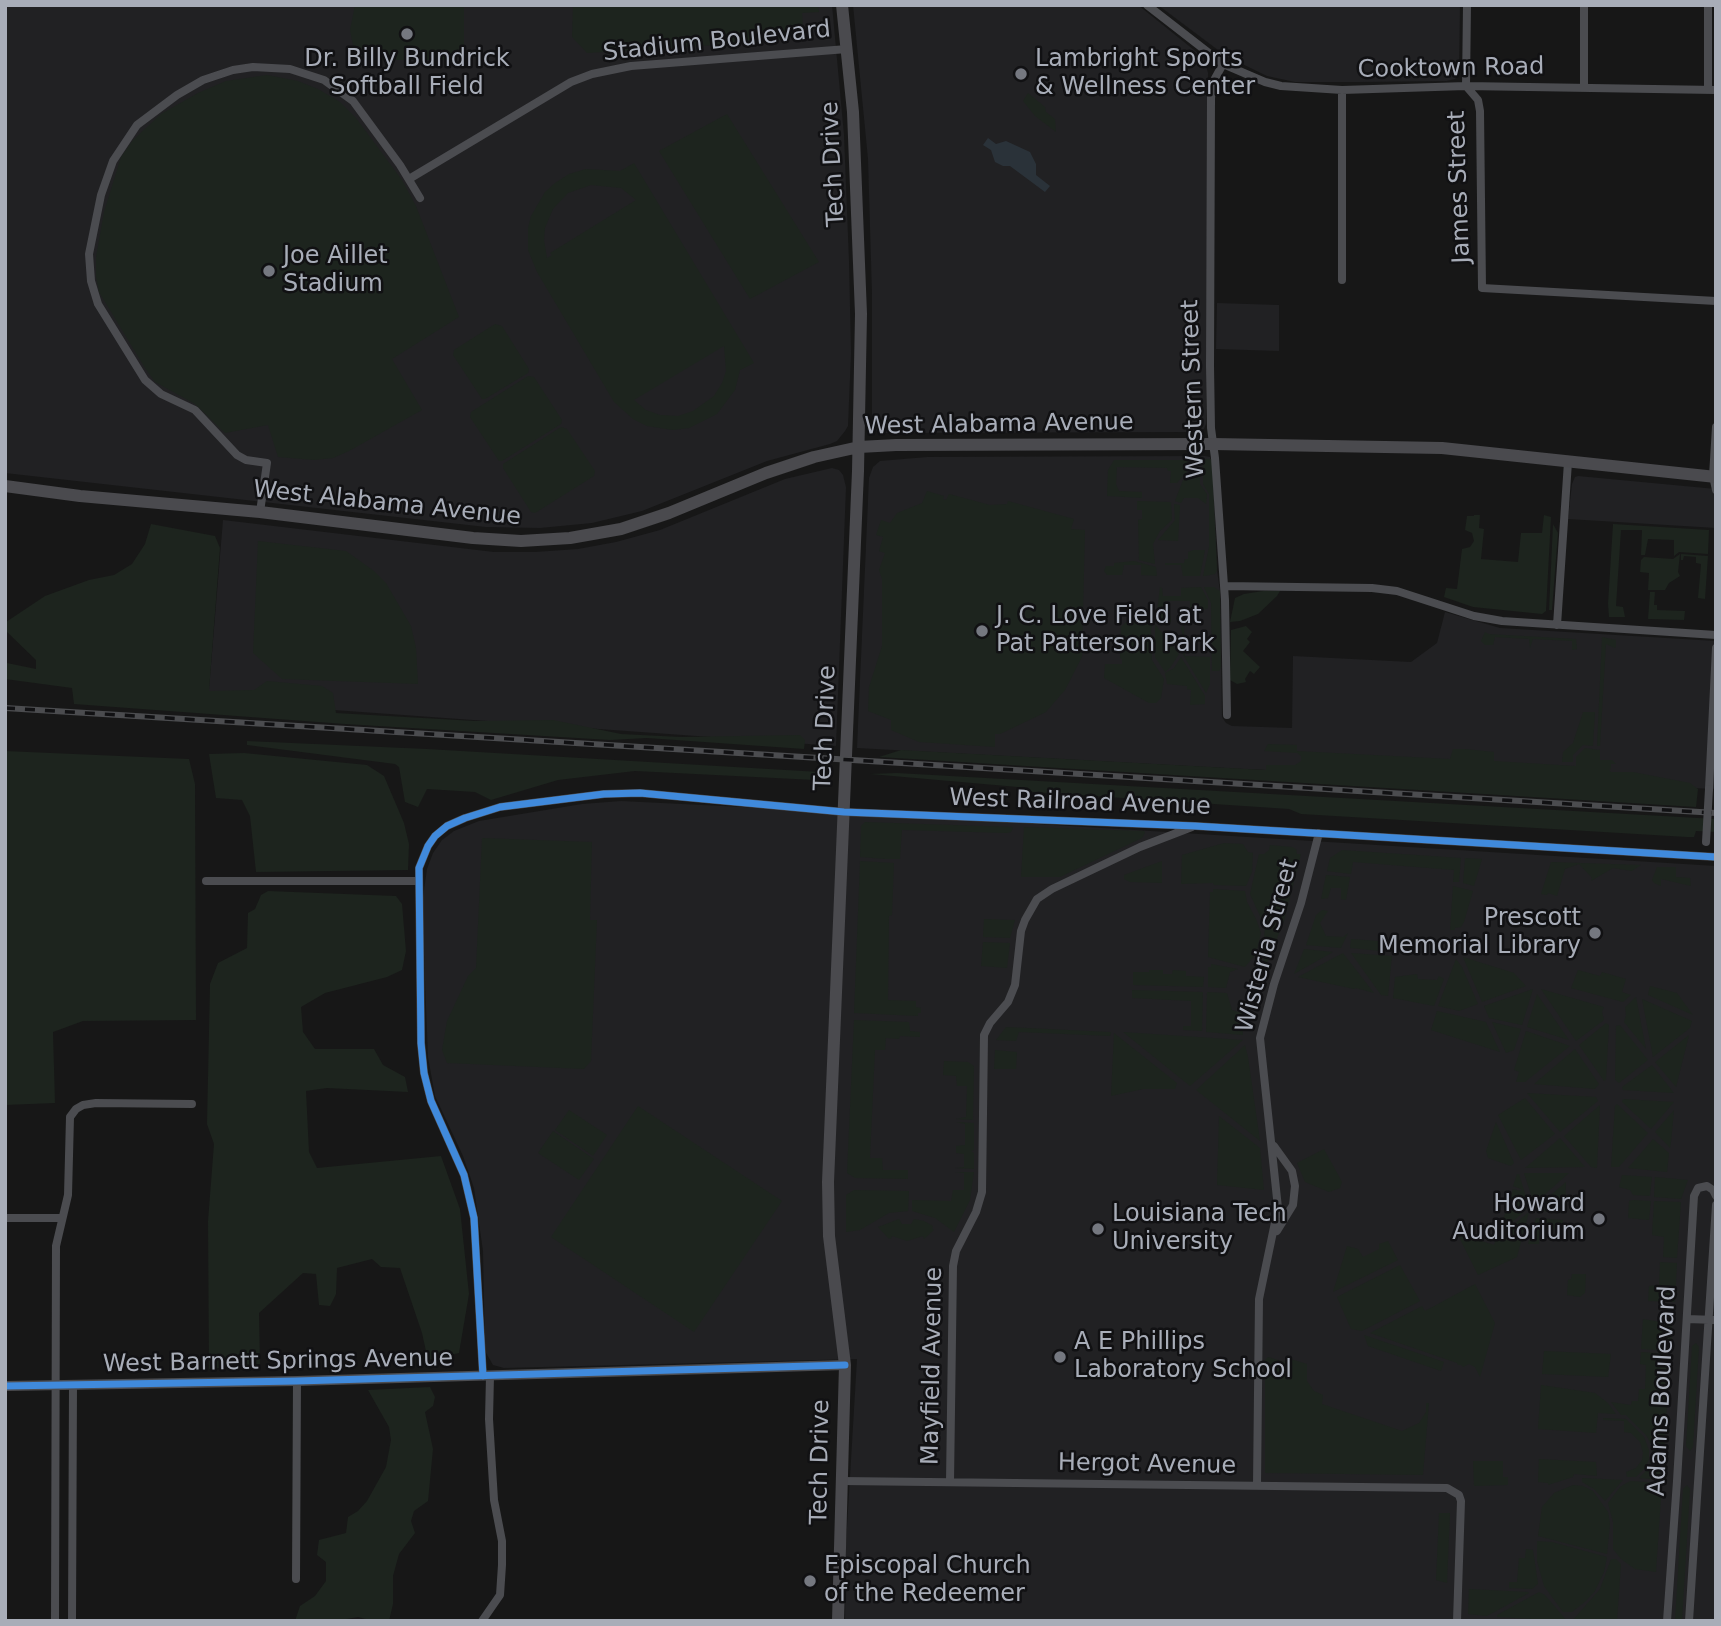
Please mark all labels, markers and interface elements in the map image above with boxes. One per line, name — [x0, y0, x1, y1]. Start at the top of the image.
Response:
street label: Stadium Boulevard — [602, 16, 832, 68]
marker: Dr. Billy Bundrick Softball Field — [399, 26, 415, 42]
place label: Dr. Billy Bundrick Softball Field — [304, 46, 510, 102]
place label: Lambright Sports & Wellness Center — [1035, 46, 1255, 102]
street label: Cooktown Road — [1357, 53, 1545, 85]
marker: Lambright Sports & Wellness Center — [1013, 66, 1029, 82]
street label: Tech Drive — [816, 101, 852, 227]
street label: James Street — [1443, 110, 1477, 264]
place label: Joe Aillet Stadium — [283, 243, 388, 299]
marker: Joe Aillet Stadium — [261, 263, 277, 279]
street label: Western Street — [1176, 299, 1212, 479]
street label: West Alabama Avenue — [864, 408, 1134, 442]
street label: West Alabama Avenue — [252, 476, 522, 532]
place label: J. C. Love Field at Pat Patterson Park — [996, 603, 1215, 659]
marker: J. C. Love Field at Pat Patterson Park — [974, 623, 990, 639]
street label: Tech Drive — [809, 665, 843, 791]
street label: West Railroad Avenue — [949, 784, 1211, 822]
street label: Wisteria Street — [1231, 856, 1305, 1036]
place label: Prescott Memorial Library — [1378, 905, 1581, 961]
marker: Prescott Memorial Library — [1587, 925, 1603, 941]
place label: Howard Auditorium — [1452, 1191, 1585, 1247]
place label: Louisiana Tech University — [1112, 1201, 1287, 1257]
marker: Howard Auditorium — [1591, 1211, 1607, 1227]
marker: Louisiana Tech University — [1090, 1221, 1106, 1237]
street label: Mayfield Avenue — [917, 1267, 949, 1465]
street label: Adams Boulevard — [1643, 1285, 1683, 1497]
place label: A E Phillips Laboratory School — [1074, 1329, 1292, 1385]
street label: West Barnett Springs Avenue — [103, 1345, 453, 1379]
marker: A E Phillips Laboratory School — [1052, 1349, 1068, 1365]
street label: Tech Drive — [806, 1399, 836, 1525]
street label: Hergot Avenue — [1058, 1449, 1236, 1481]
place label: Episcopal Church of the Redeemer — [824, 1553, 1031, 1609]
marker: Episcopal Church of the Redeemer — [802, 1573, 818, 1589]

